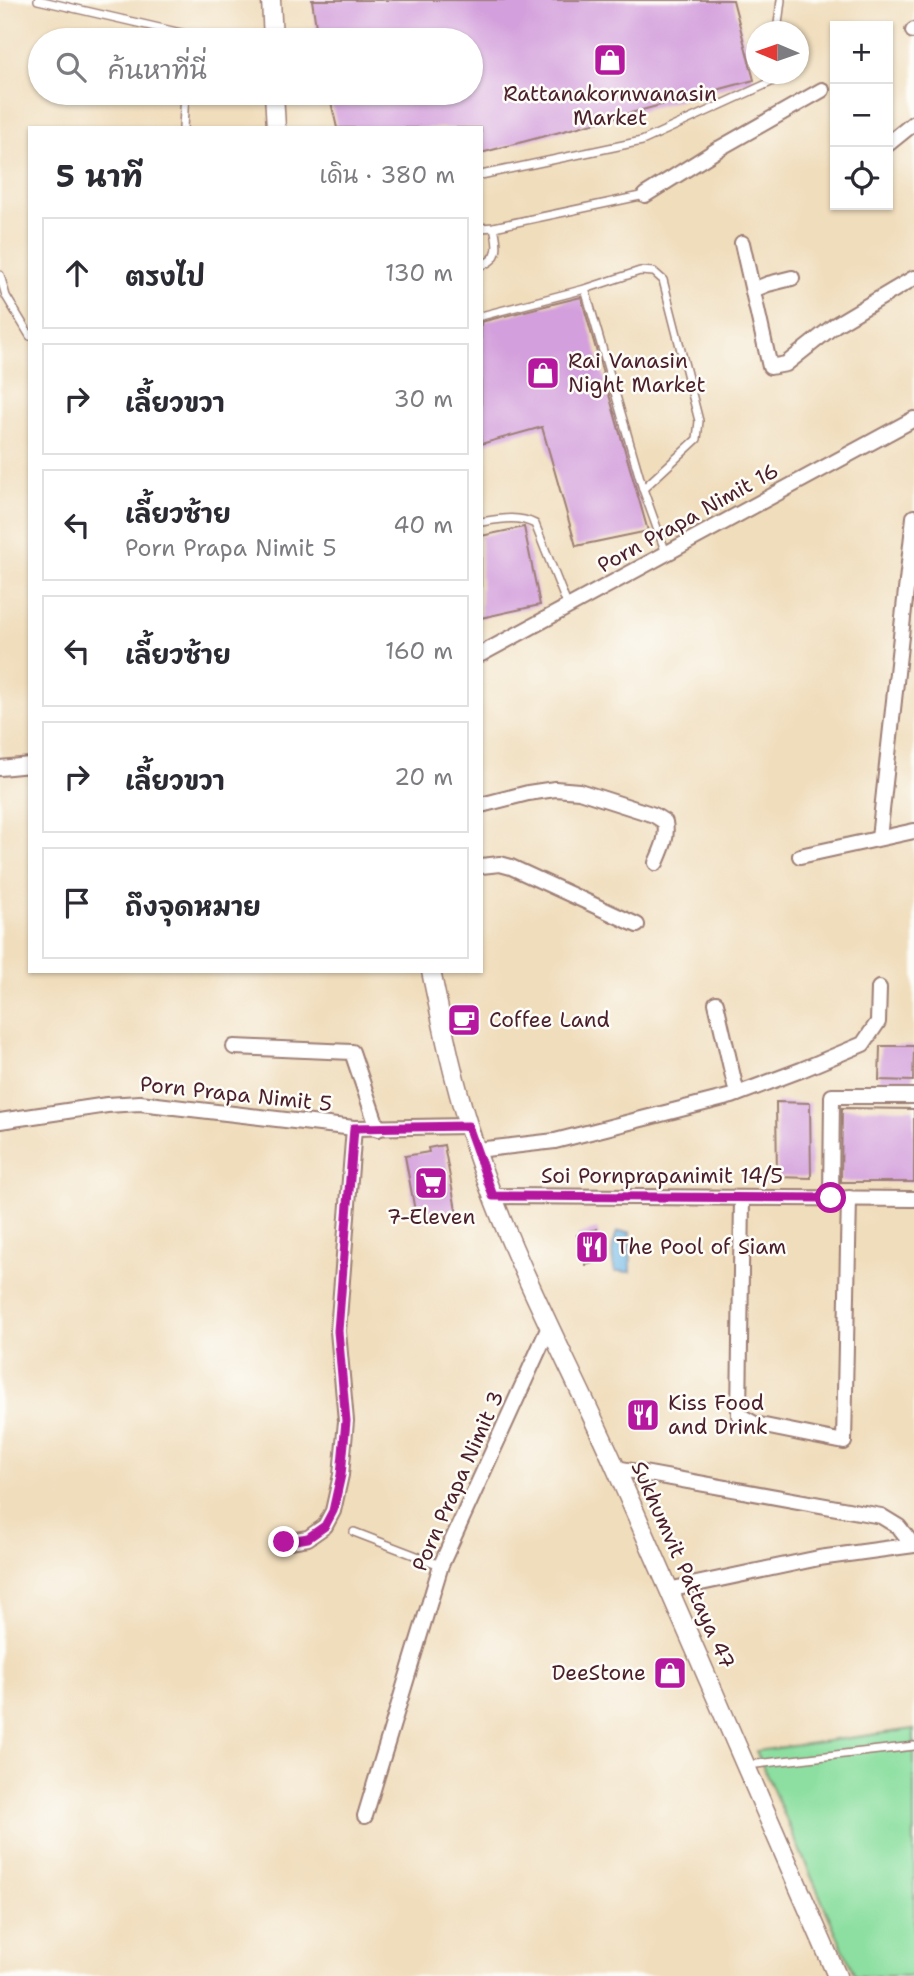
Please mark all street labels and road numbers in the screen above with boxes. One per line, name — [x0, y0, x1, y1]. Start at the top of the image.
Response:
street label: Porn Prapa Nimit 16 — [592, 457, 784, 579]
street label: Porn Prapa Nimit 5 — [138, 1070, 334, 1118]
street label: Soi Pornprapanimit 14/5 — [541, 1162, 783, 1190]
street label: Porn Prapa Nimit 3 — [406, 1386, 510, 1576]
street label: Sukhumvit Pattaya 47 — [625, 1457, 741, 1673]

